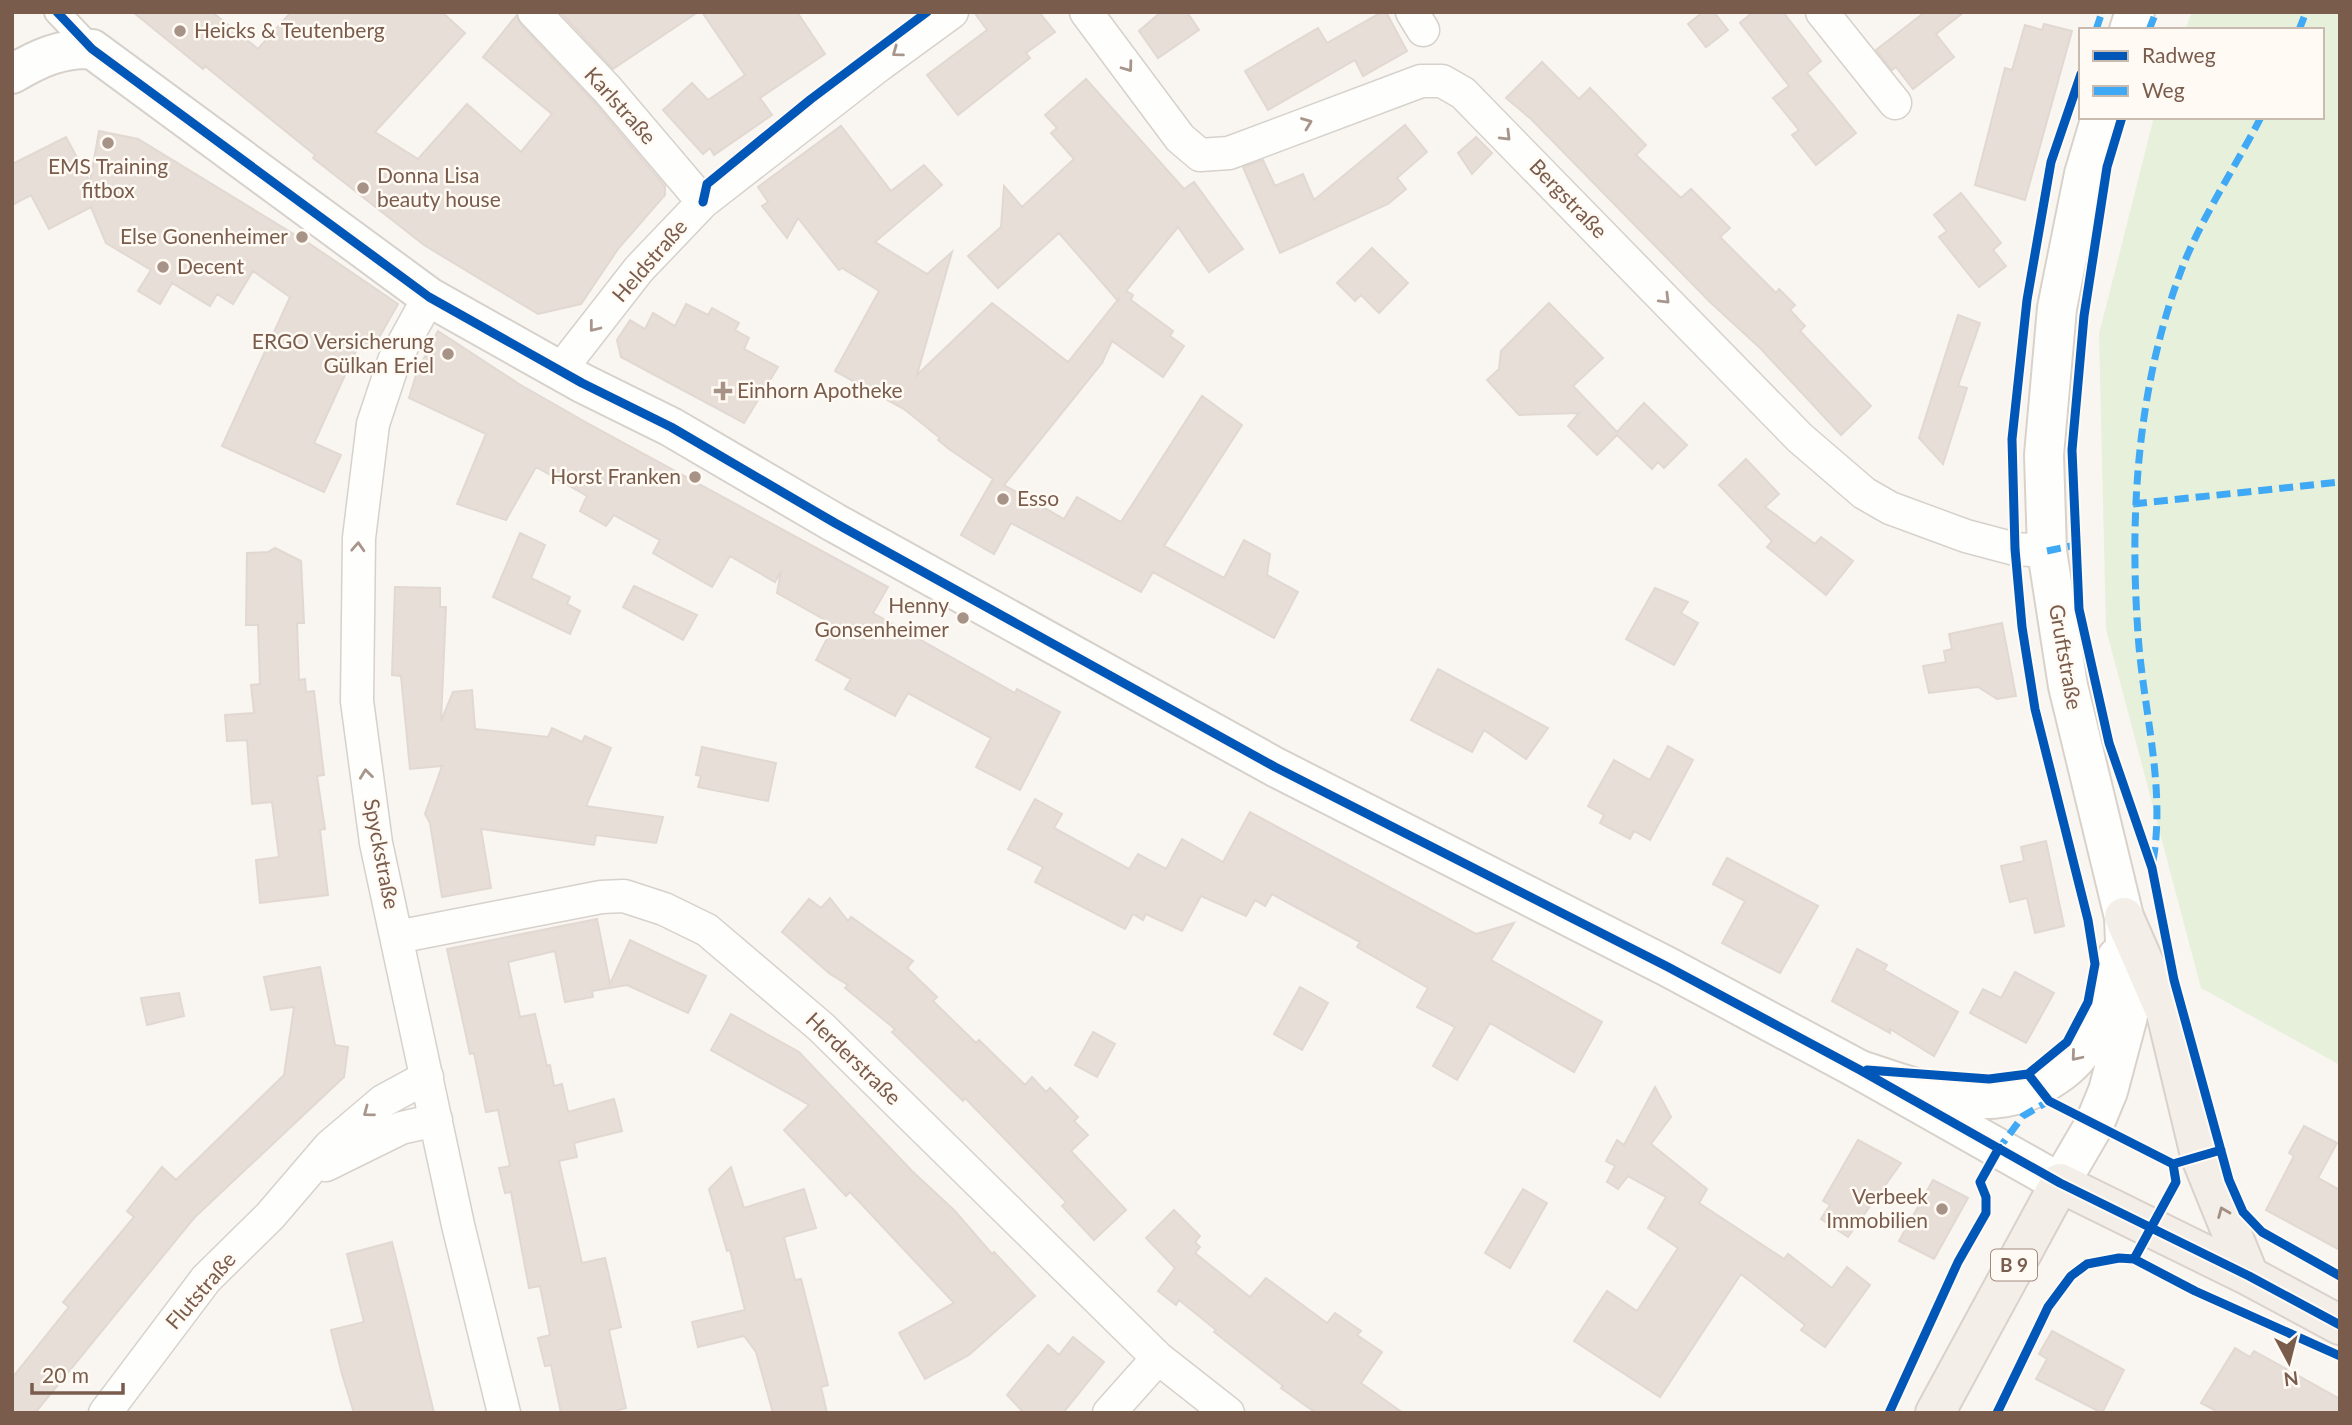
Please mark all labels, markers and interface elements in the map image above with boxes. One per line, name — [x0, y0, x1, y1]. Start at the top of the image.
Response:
place label: Heicks & Teutenberg — [194, 17, 385, 42]
marker: Heicks & Teutenberg — [172, 23, 188, 39]
legend — [2079, 28, 2324, 119]
text: Radweg — [2142, 42, 2216, 67]
one-way arrow — [892, 44, 905, 56]
one-way arrow — [1119, 59, 1132, 71]
street label: Karlstraße — [580, 61, 662, 149]
text: Weg — [2142, 77, 2185, 102]
one-way arrow — [1301, 117, 1313, 131]
one-way arrow — [1497, 128, 1510, 141]
marker: EMS Training fitbox — [100, 135, 116, 151]
place label: EMS Training fitbox — [48, 153, 168, 202]
street label: Bergstraße — [1525, 153, 1613, 243]
place label: Donna Lisa beauty house — [377, 162, 501, 211]
marker: Donna Lisa beauty house — [355, 180, 371, 196]
street label: Heldstraße — [606, 214, 692, 306]
place label: Else Gonenheimer — [120, 223, 288, 248]
marker: Else Gonenheimer — [294, 229, 310, 245]
place label: Decent — [177, 253, 244, 278]
marker: Decent — [155, 259, 171, 275]
one-way arrow — [1656, 291, 1669, 304]
one-way arrow — [589, 319, 602, 332]
place label: ERGO Versicherung Gülkan Eriel — [252, 328, 434, 377]
marker: ERGO Versicherung Gülkan Eriel — [440, 346, 456, 362]
place label: Einhorn Apotheke — [737, 377, 903, 402]
marker: Einhorn Apotheke — [715, 383, 731, 399]
place label: Horst Franken — [550, 463, 681, 488]
marker: Horst Franken — [687, 469, 703, 485]
place label: Esso — [1017, 485, 1059, 510]
marker: Esso — [995, 491, 1011, 507]
one-way arrow — [351, 541, 366, 552]
place label: Henny Gonsenheimer — [814, 592, 949, 641]
street label: Gruftstraße — [2045, 602, 2088, 711]
marker: Henny Gonsenheimer — [955, 610, 971, 626]
one-way arrow — [359, 768, 374, 780]
street label: Spyckstraße — [360, 797, 405, 911]
street label: Herderstraße — [801, 1006, 907, 1109]
one-way arrow — [2072, 1048, 2085, 1061]
one-way arrow — [364, 1104, 376, 1117]
place label: Verbeek Immobilien — [1826, 1183, 1928, 1232]
marker: Verbeek Immobilien — [1934, 1201, 1950, 1217]
one-way arrow — [2218, 1207, 2232, 1219]
street label: Flutstraße — [160, 1246, 240, 1334]
road number: B 9 — [1991, 1250, 2037, 1280]
north arrow — [2254, 1327, 2324, 1397]
scale bar — [32, 1352, 122, 1396]
text: 20 m — [42, 1362, 89, 1387]
text: N — [2282, 1367, 2300, 1392]

